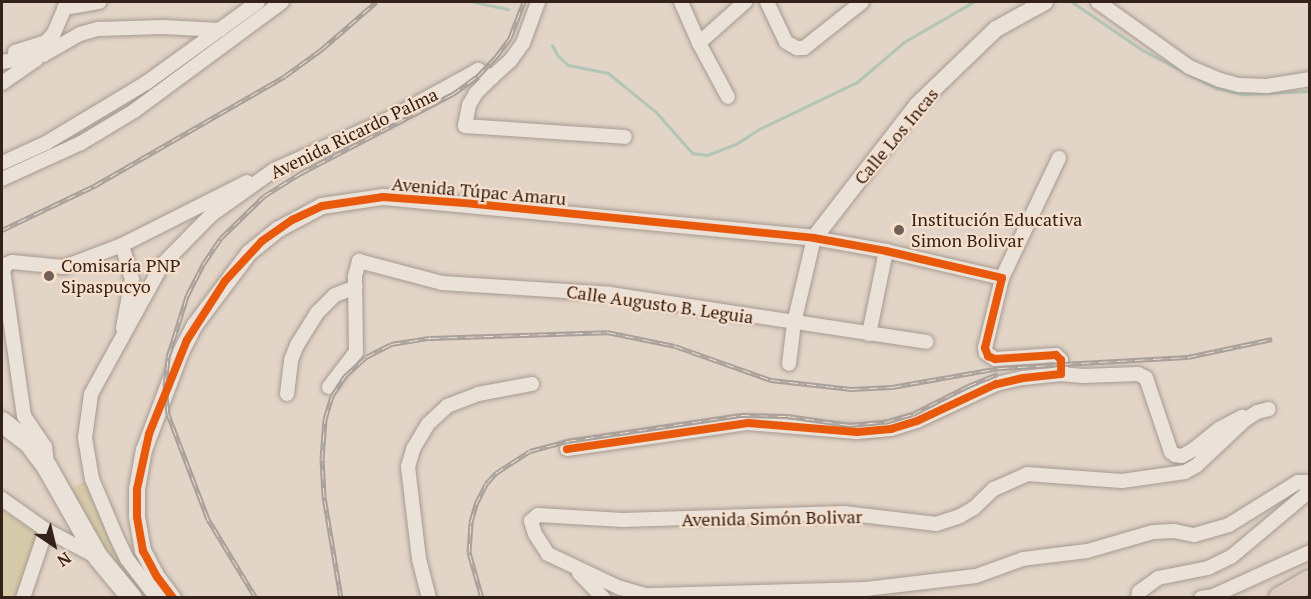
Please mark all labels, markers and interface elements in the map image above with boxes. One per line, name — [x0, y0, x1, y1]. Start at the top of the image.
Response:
street label: Avenida Ricardo Palma — [267, 83, 441, 183]
street label: Calle Los Incas — [849, 83, 943, 189]
street label: Avenida Túpac Amaru — [391, 173, 567, 209]
place label: Institución Educativa Simon Bolivar — [911, 209, 1082, 252]
marker: Institución Educativa Simon Bolivar — [892, 223, 906, 237]
place label: Comisaría PNP Sipaspucyo — [61, 255, 180, 298]
marker: Comisaría PNP Sipaspucyo — [42, 269, 56, 283]
street label: Calle Augusto B. Leguia — [564, 280, 756, 328]
street label: Avenida Simón Bolivar — [681, 506, 863, 530]
north arrow — [24, 515, 84, 575]
text: N — [53, 547, 76, 572]

